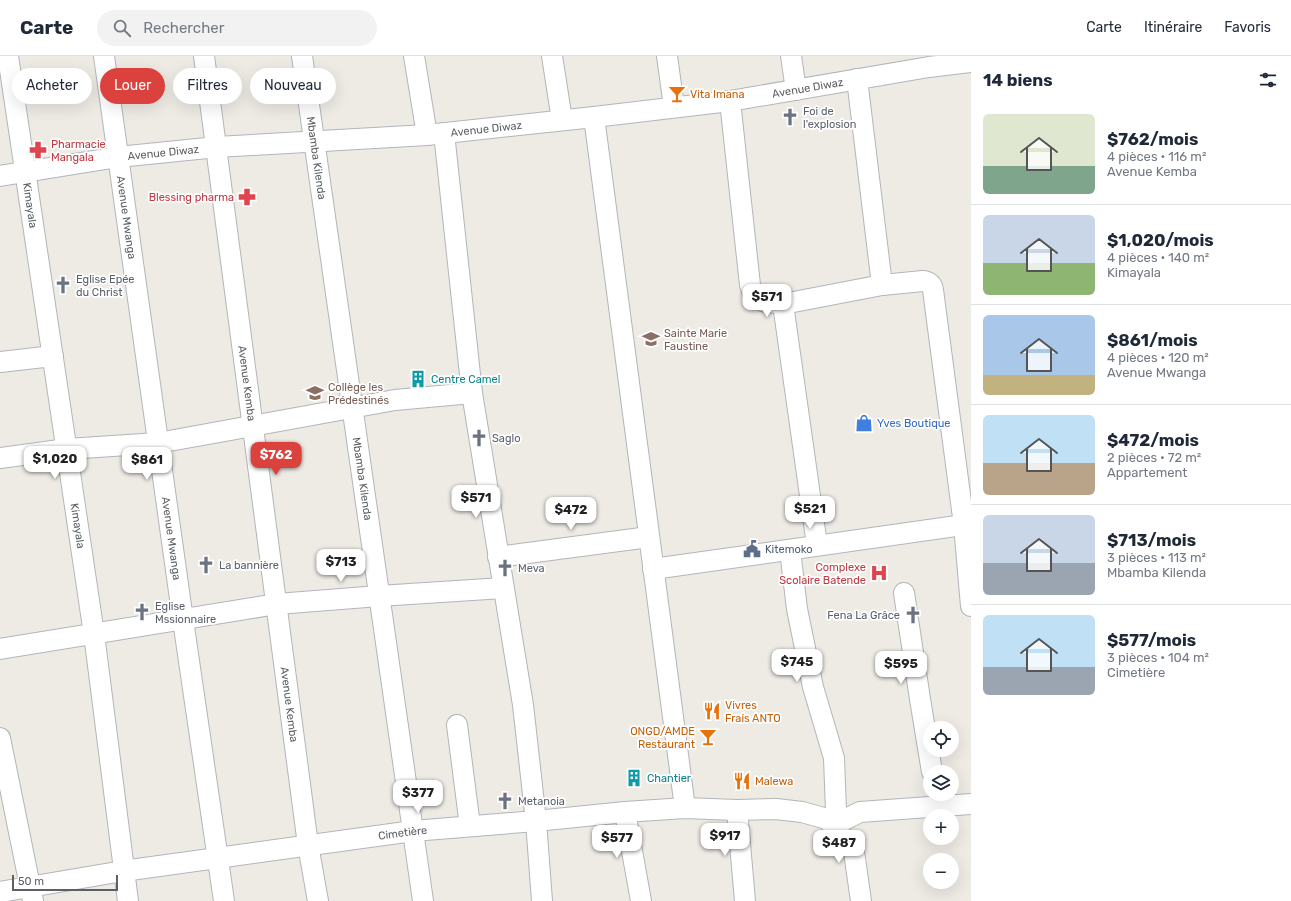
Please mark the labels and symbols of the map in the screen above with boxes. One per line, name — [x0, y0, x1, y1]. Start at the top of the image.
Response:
street label: Avenue Diwaz — [771, 75, 845, 100]
bar icon: Vita Imana — [667, 84, 687, 104]
place label: Vita Imana — [690, 88, 745, 101]
place label: Foi de l'explosion — [803, 105, 857, 131]
church icon: Foi de l'explosion — [780, 107, 800, 127]
street label: Mbamba Kilenda — [304, 116, 329, 200]
street label: Avenue Diwaz — [450, 118, 523, 139]
place label: Pharmacie Mangala — [51, 138, 106, 164]
pharmacy icon: Pharmacie Mangala — [28, 140, 48, 160]
street label: Avenue Diwaz — [127, 142, 200, 163]
street label: Avenue Mwanga — [114, 175, 139, 260]
street label: Kimayala — [20, 182, 40, 229]
pharmacy icon: Blessing pharma — [237, 187, 257, 207]
place label: Blessing pharma — [149, 191, 234, 204]
place label: Eglise Epée du Christ — [76, 273, 135, 299]
church icon: Eglise Epée du Christ — [53, 275, 73, 295]
pin: $571 — [743, 284, 791, 318]
place label: Sainte Marie Faustine — [664, 327, 727, 353]
school or university icon: Sainte Marie Faustine — [641, 329, 661, 349]
street label: Avenue Kemba — [236, 345, 259, 422]
building icon: Centre Camel — [408, 369, 428, 389]
place label: Centre Camel — [431, 373, 500, 386]
place label: Collège les Prédestinés — [328, 381, 389, 407]
school or university icon: Collège les Prédestinés — [305, 383, 325, 403]
shop icon: Yves Boutique — [854, 413, 874, 433]
place label: Yves Boutique — [877, 417, 950, 430]
church icon: Saglo — [469, 428, 489, 448]
place label: Saglo — [492, 432, 520, 445]
street label: Mbamba Kilenda — [350, 436, 375, 521]
pin: $762 — [252, 442, 300, 476]
pin: $1,020 — [22, 446, 88, 480]
pin: $861 — [123, 447, 171, 481]
pin: $571 — [452, 485, 500, 519]
street label: Avenue Mwanga — [159, 496, 184, 581]
pin: $521 — [786, 496, 834, 530]
pin: $472 — [547, 497, 595, 531]
street label: Kimayala — [68, 502, 88, 549]
public building icon: Kitemoko — [742, 539, 762, 559]
place label: Kitemoko — [765, 543, 813, 556]
pin: $713 — [317, 549, 365, 583]
church icon: La bannière — [196, 555, 216, 575]
church icon: Meva — [495, 558, 515, 578]
place label: La bannière — [219, 559, 279, 572]
place label: Complexe Scolaire Batende — [779, 561, 866, 587]
place label: Meva — [518, 562, 545, 575]
hospital icon: Complexe Scolaire Batende — [869, 563, 889, 583]
place label: Eglise Mssionnaire — [155, 600, 216, 626]
church icon: Eglise Mssionnaire — [132, 602, 152, 622]
church icon: Fena La Grâce — [903, 605, 923, 625]
place label: Fena La Grâce — [827, 609, 900, 622]
pin: $745 — [773, 649, 821, 683]
pin: $595 — [877, 651, 925, 685]
street label: Avenue Kemba — [278, 666, 301, 743]
place label: Vivres Frais ANTO — [725, 699, 781, 725]
restaurant icon: Vivres Frais ANTO — [702, 701, 722, 721]
place label: ONGD/AMDE Restaurant — [630, 725, 696, 751]
bar icon: ONGD/AMDE Restaurant — [698, 727, 718, 747]
building icon: Chantier — [624, 768, 644, 788]
restaurant icon: Malewa — [732, 771, 752, 791]
place label: Chantier — [647, 772, 692, 785]
place label: Malewa — [755, 775, 793, 788]
pin: $377 — [394, 780, 442, 814]
church icon: Metanoia — [495, 791, 515, 811]
place label: Metanoia — [518, 795, 565, 808]
street label: Cimetière — [377, 823, 428, 842]
pin: $917 — [701, 823, 749, 857]
pin: $577 — [593, 825, 641, 859]
pin: $487 — [815, 830, 863, 864]
scale bar — [12, 873, 118, 892]

